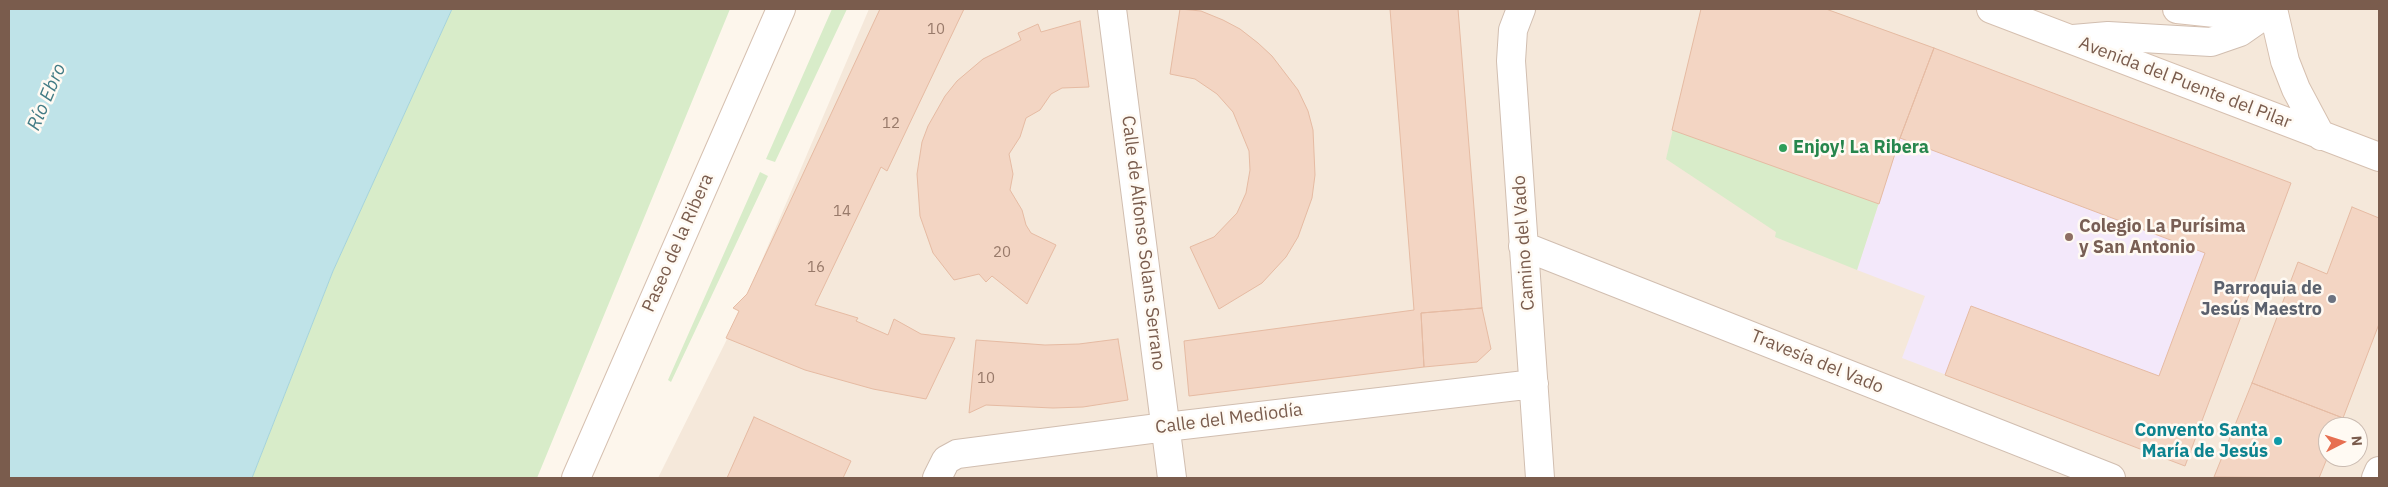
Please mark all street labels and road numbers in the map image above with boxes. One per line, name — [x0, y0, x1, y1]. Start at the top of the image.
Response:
street label: Avenida del Puente del Pilar — [2076, 32, 2294, 134]
street label: Calle de Alfonso Solans Serrano — [1117, 114, 1169, 372]
street label: Paseo de la Ribera — [638, 170, 718, 316]
street label: Camino del Vado — [1508, 175, 1540, 311]
street label: Travesía del Vado — [1747, 326, 1887, 398]
street label: Calle del Mediodía — [1154, 399, 1304, 439]

